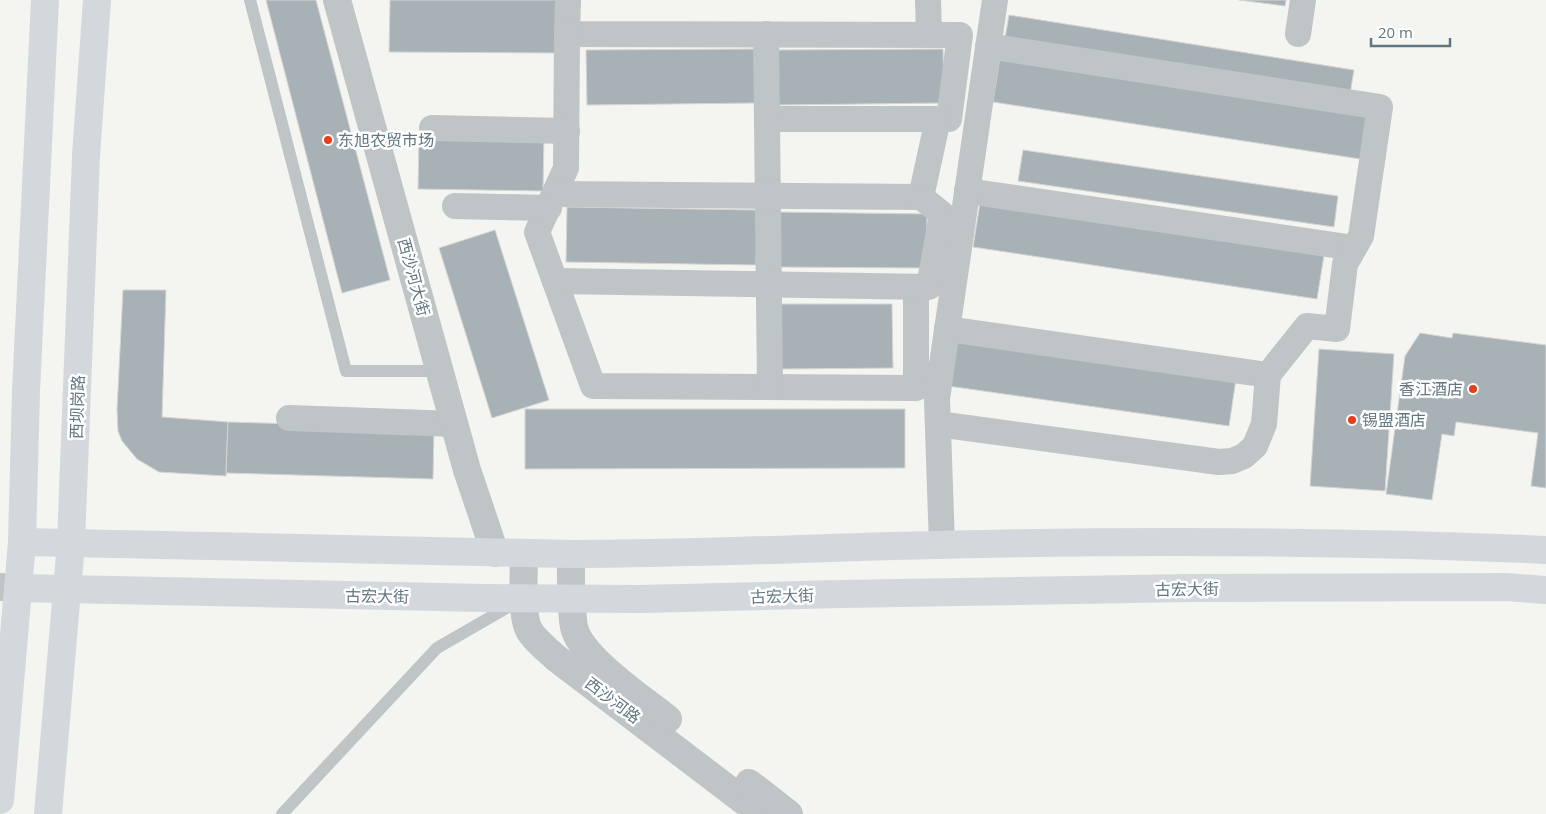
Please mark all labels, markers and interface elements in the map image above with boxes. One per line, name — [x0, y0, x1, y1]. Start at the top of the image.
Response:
scale bar — [1371, 15, 1450, 47]
text: 20 m — [1378, 22, 1413, 42]
place label: 东旭农贸市场 — [338, 129, 434, 151]
marker: 东旭农贸市场 — [322, 134, 334, 146]
street label: 西沙河大街 — [393, 236, 435, 318]
street label: 西坝岗路 — [65, 375, 89, 439]
place label: 香江酒店 — [1399, 378, 1463, 400]
marker: 香江酒店 — [1467, 383, 1479, 395]
place label: 锡盟酒店 — [1362, 409, 1426, 431]
marker: 锡盟酒店 — [1346, 414, 1358, 426]
street label: 古宏大街 — [1155, 577, 1219, 601]
street label: 古宏大街 — [345, 584, 409, 608]
street label: 古宏大街 — [750, 584, 814, 608]
street label: 西沙河路 — [581, 672, 645, 728]

